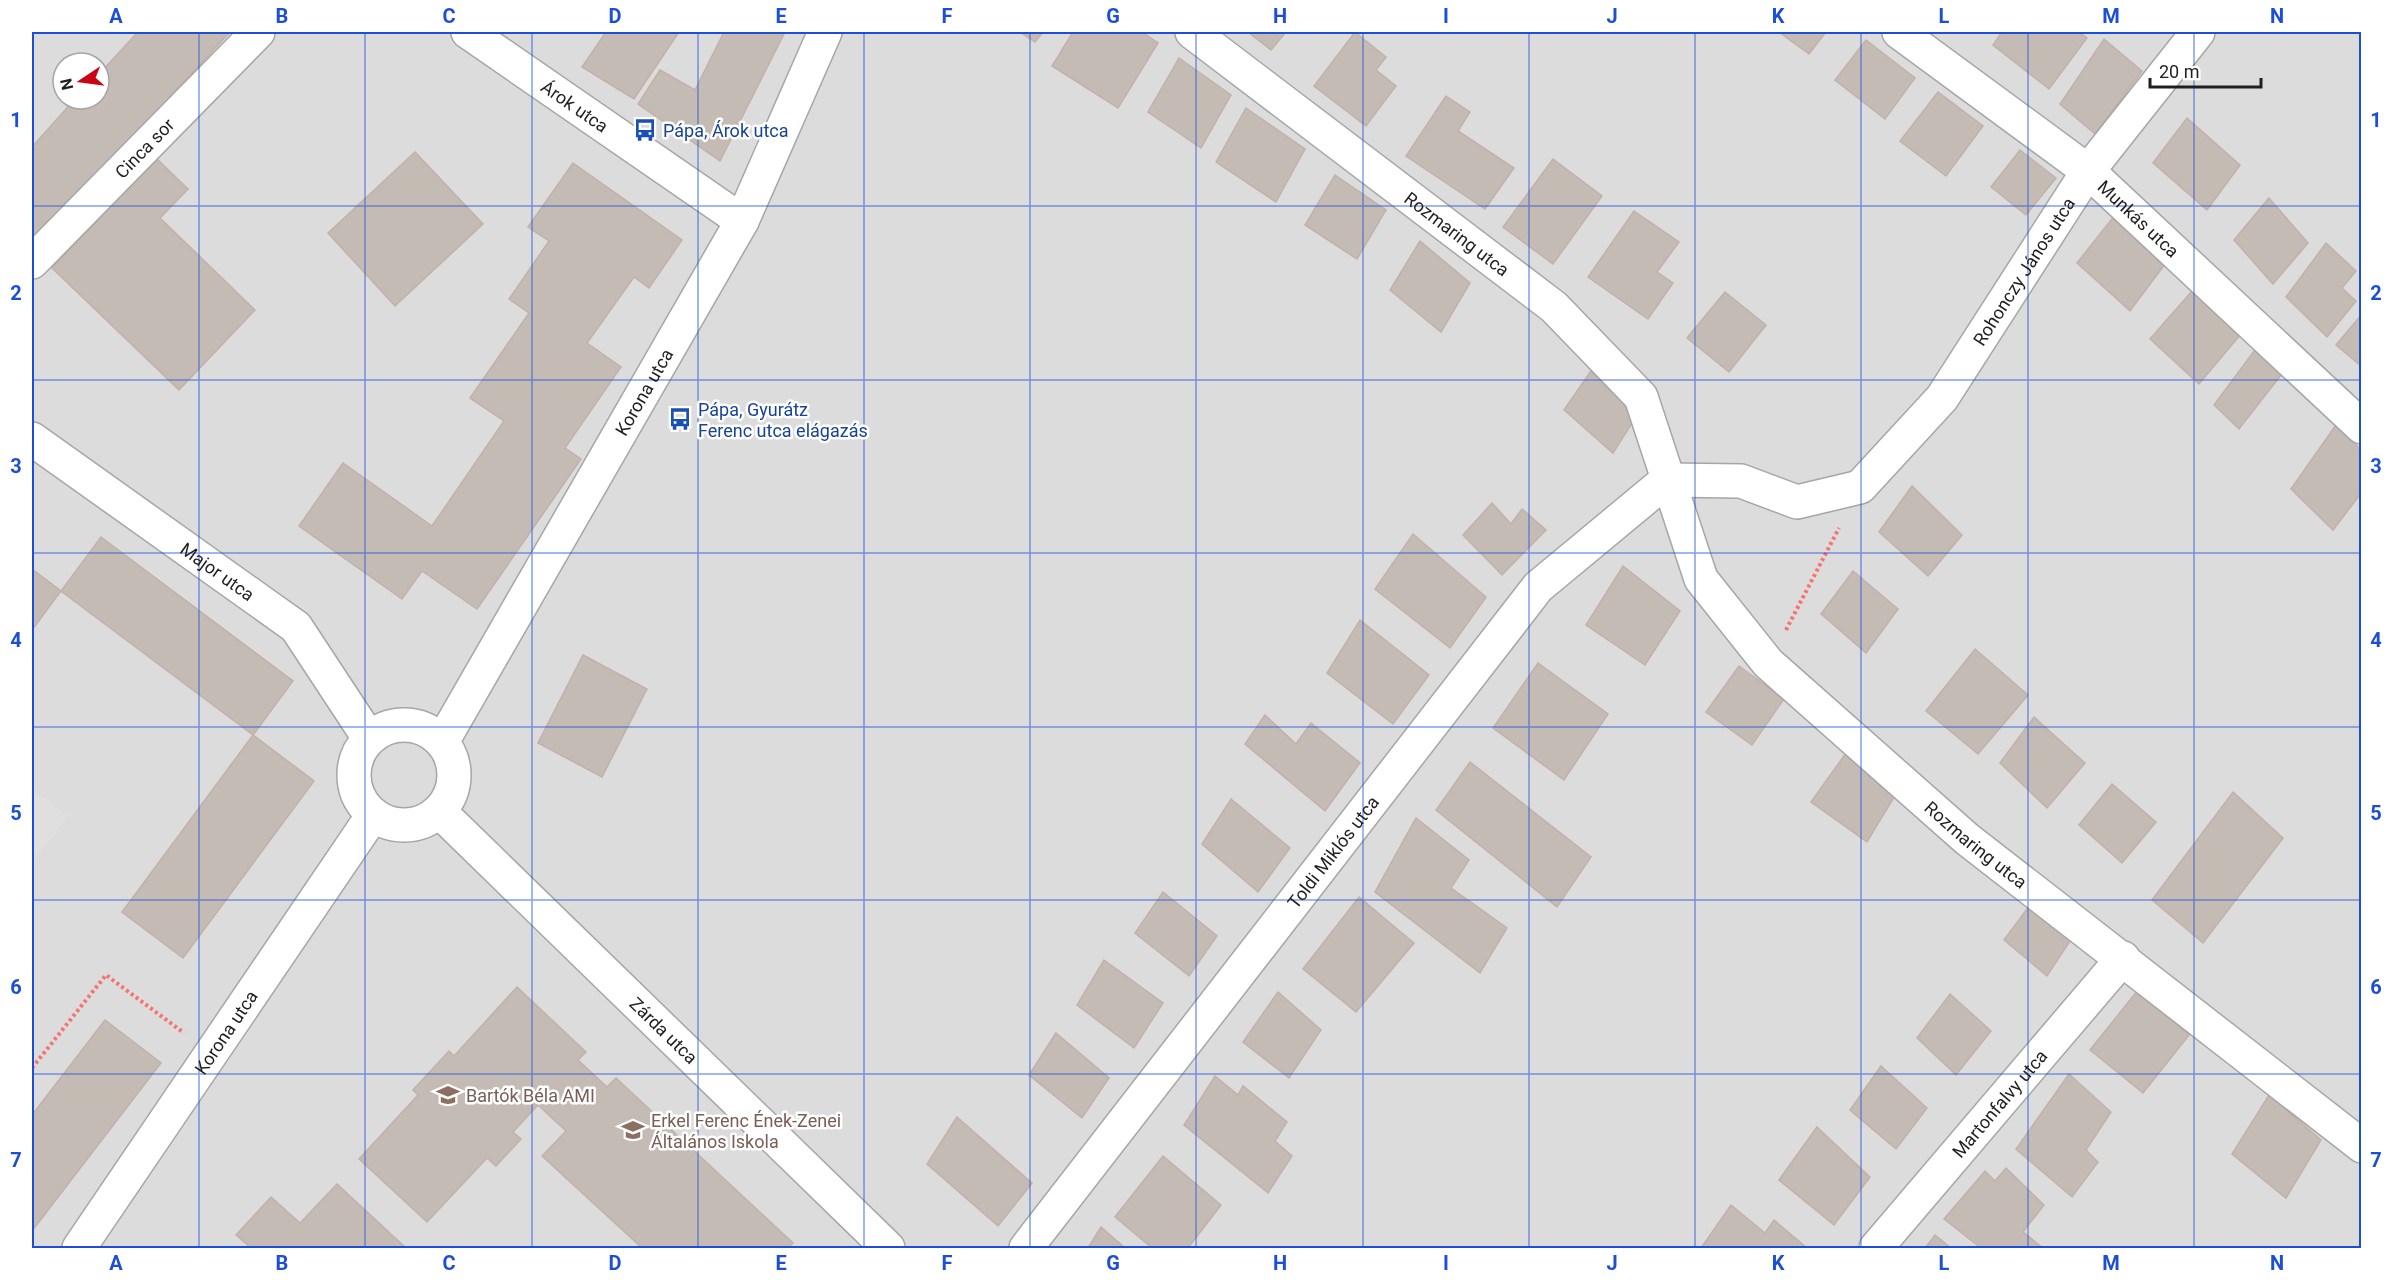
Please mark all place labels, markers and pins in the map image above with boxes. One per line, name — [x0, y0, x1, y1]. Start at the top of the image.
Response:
bus stop icon: Pápa, Árok utca — [632, 117, 658, 143]
place label: Pápa, Árok utca — [663, 120, 789, 141]
place label: Pápa, Gyurátz Ferenc utca elágazás — [698, 399, 868, 441]
bus stop icon: Pápa, Gyurátz Ferenc utca elágazás — [667, 406, 693, 432]
school or university icon: Bartók Béla AMI — [435, 1082, 461, 1108]
place label: Bartók Béla AMI — [466, 1085, 595, 1106]
place label: Erkel Ferenc Ének-Zenei Általános Iskola — [651, 1110, 841, 1152]
school or university icon: Erkel Ferenc Ének-Zenei Általános Iskola — [620, 1117, 646, 1143]

